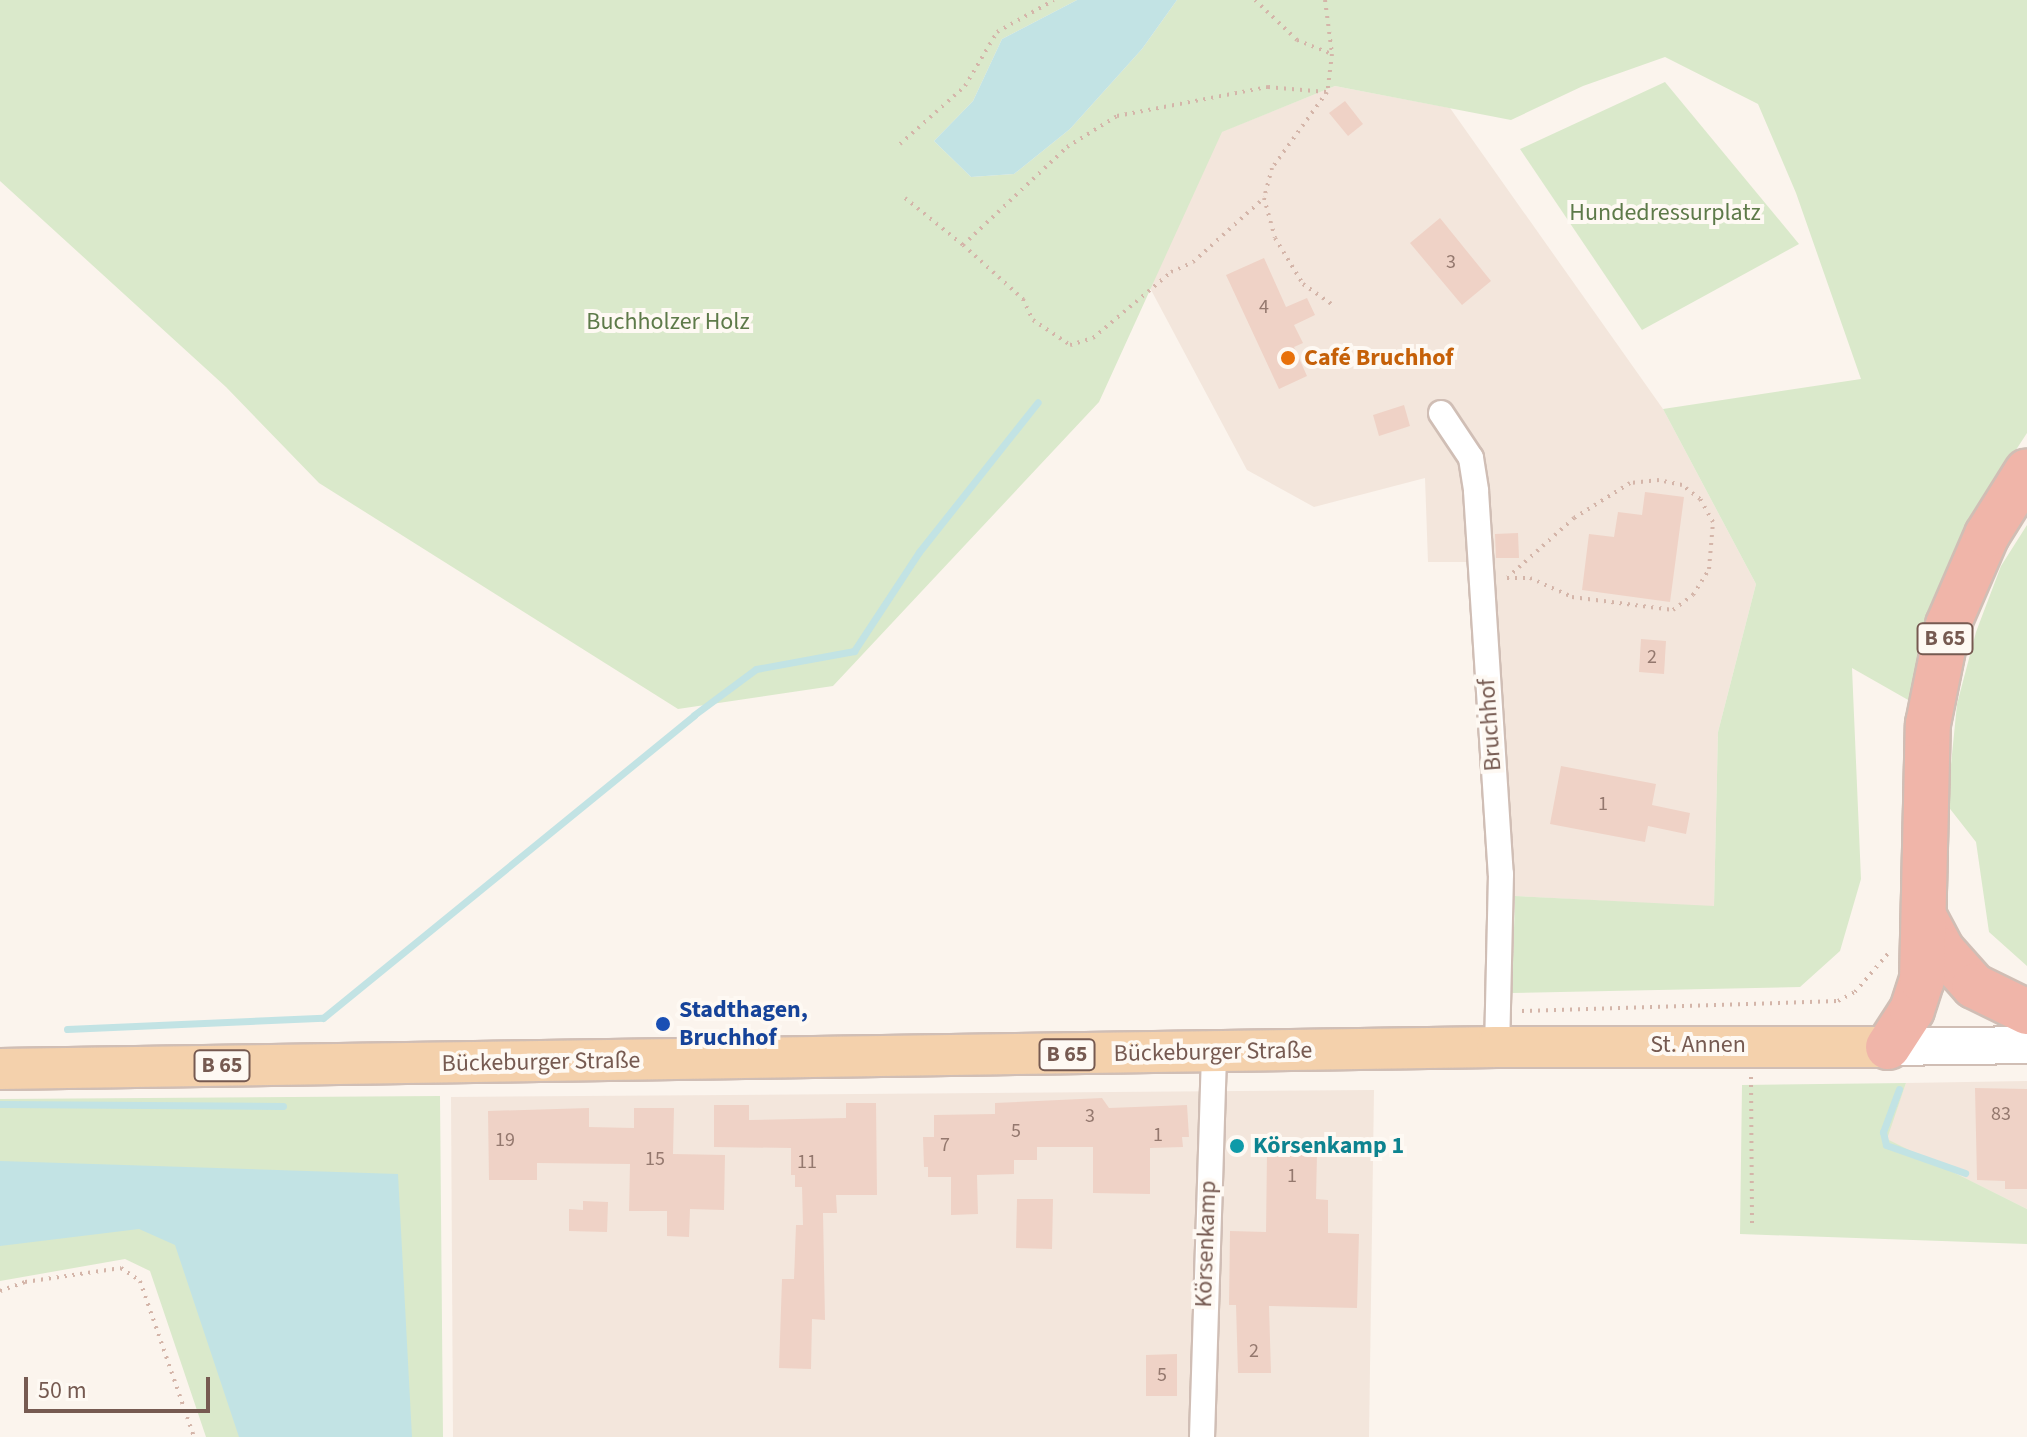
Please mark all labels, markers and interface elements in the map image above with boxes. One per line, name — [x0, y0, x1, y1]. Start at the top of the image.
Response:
park label: Hundedressurplatz — [1569, 199, 1761, 227]
house number: 3 — [1446, 250, 1456, 274]
house number: 4 — [1259, 295, 1269, 319]
park label: Buchholzer Holz — [586, 308, 750, 336]
place label: Café Bruchhof — [1304, 344, 1454, 372]
marker: Café Bruchhof — [1279, 349, 1297, 367]
road number: B 65 — [1915, 621, 1975, 657]
house number: 2 — [1647, 645, 1657, 669]
street label: Bruchhof — [1472, 678, 1508, 772]
house number: 1 — [1598, 792, 1608, 816]
place label: Stadthagen, Bruchhof — [679, 996, 808, 1052]
marker: Stadthagen, Bruchhof — [654, 1015, 672, 1033]
street label: St. Annen — [1650, 1031, 1746, 1059]
street label: Bückeburger Straße — [1113, 1036, 1313, 1068]
road number: B 65 — [1037, 1037, 1097, 1073]
street label: Bückeburger Straße — [441, 1046, 641, 1078]
road number: B 65 — [192, 1048, 252, 1084]
house number: 83 — [1991, 1102, 2011, 1126]
house number: 3 — [1085, 1104, 1095, 1128]
house number: 5 — [1011, 1119, 1021, 1143]
house number: 1 — [1153, 1123, 1163, 1147]
house number: 19 — [495, 1128, 515, 1152]
place label: Körsenkamp 1 — [1253, 1132, 1404, 1160]
house number: 7 — [940, 1133, 950, 1157]
marker: Körsenkamp 1 — [1228, 1137, 1246, 1155]
house number: 15 — [645, 1147, 665, 1171]
house number: 11 — [797, 1150, 817, 1174]
house number: 1 — [1287, 1164, 1297, 1188]
street label: Körsenkamp — [1189, 1180, 1223, 1308]
house number: 2 — [1249, 1339, 1259, 1363]
scale bar — [28, 1361, 214, 1411]
house number: 5 — [1157, 1363, 1167, 1387]
text: 50 m — [38, 1373, 87, 1408]

